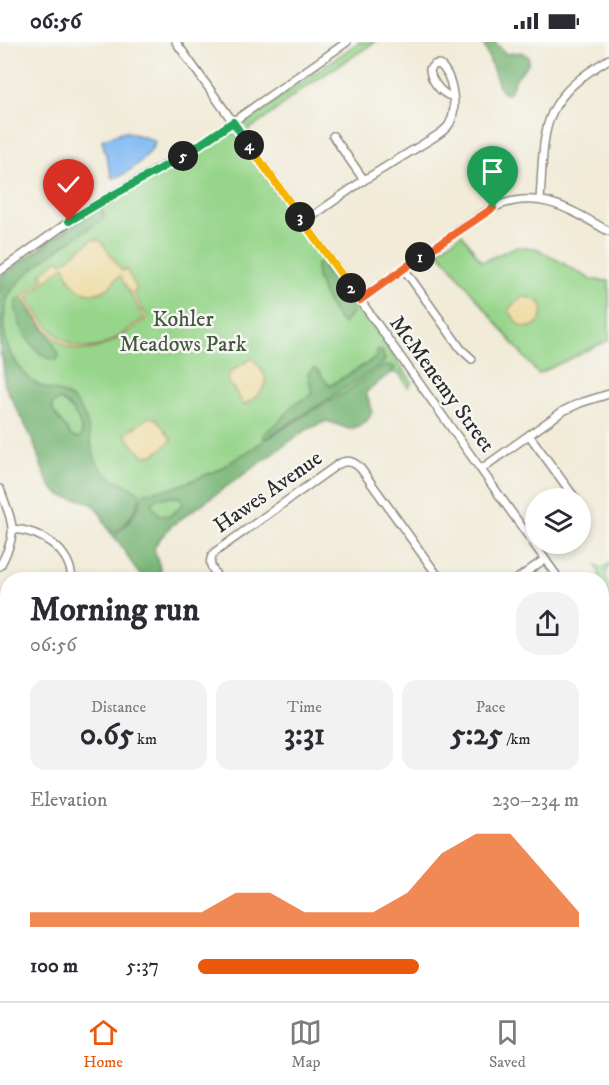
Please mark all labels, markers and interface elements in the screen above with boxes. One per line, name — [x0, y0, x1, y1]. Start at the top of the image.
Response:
text: 06:56 — [30, 8, 81, 35]
pin: 4 — [234, 130, 264, 160]
text: 4 — [244, 135, 254, 155]
pin: 5 — [168, 141, 198, 171]
text: 5 — [179, 146, 187, 166]
pin — [467, 146, 518, 208]
icon: arrive — [476, 155, 509, 188]
pin — [43, 159, 94, 221]
icon: check — [52, 168, 85, 201]
pin: 3 — [285, 202, 315, 232]
text: 3 — [297, 207, 303, 227]
pin: 1 — [405, 242, 435, 272]
text: 1 — [417, 247, 423, 267]
pin: 2 — [336, 273, 366, 303]
text: 2 — [347, 278, 355, 298]
park label: Kohler Meadows Park — [119, 306, 247, 358]
street label: McMenemy Street — [383, 310, 501, 458]
street label: Hawes Avenue — [208, 445, 328, 539]
map controls — [525, 488, 591, 554]
button: layers — [525, 488, 591, 554]
text: Morning run — [30, 590, 199, 631]
button: share — [516, 592, 579, 655]
text: 06:56 — [30, 633, 77, 658]
text: Distance — [91, 697, 146, 717]
text: Time — [287, 697, 322, 717]
text: Pace — [476, 697, 505, 717]
text: 0.65 — [80, 717, 134, 754]
text: 3:31 — [284, 717, 325, 754]
text: 5:25 — [451, 717, 503, 754]
text: km — [134, 729, 157, 749]
text: /km — [503, 729, 530, 749]
text: Elevation — [30, 788, 107, 813]
text: 230–234 m — [492, 788, 579, 813]
text: 100 m — [30, 954, 78, 979]
text: 5:37 — [126, 954, 159, 979]
tab: Home — [83, 1016, 123, 1072]
tab: Map — [289, 1016, 322, 1072]
tab: Saved — [489, 1016, 526, 1072]

